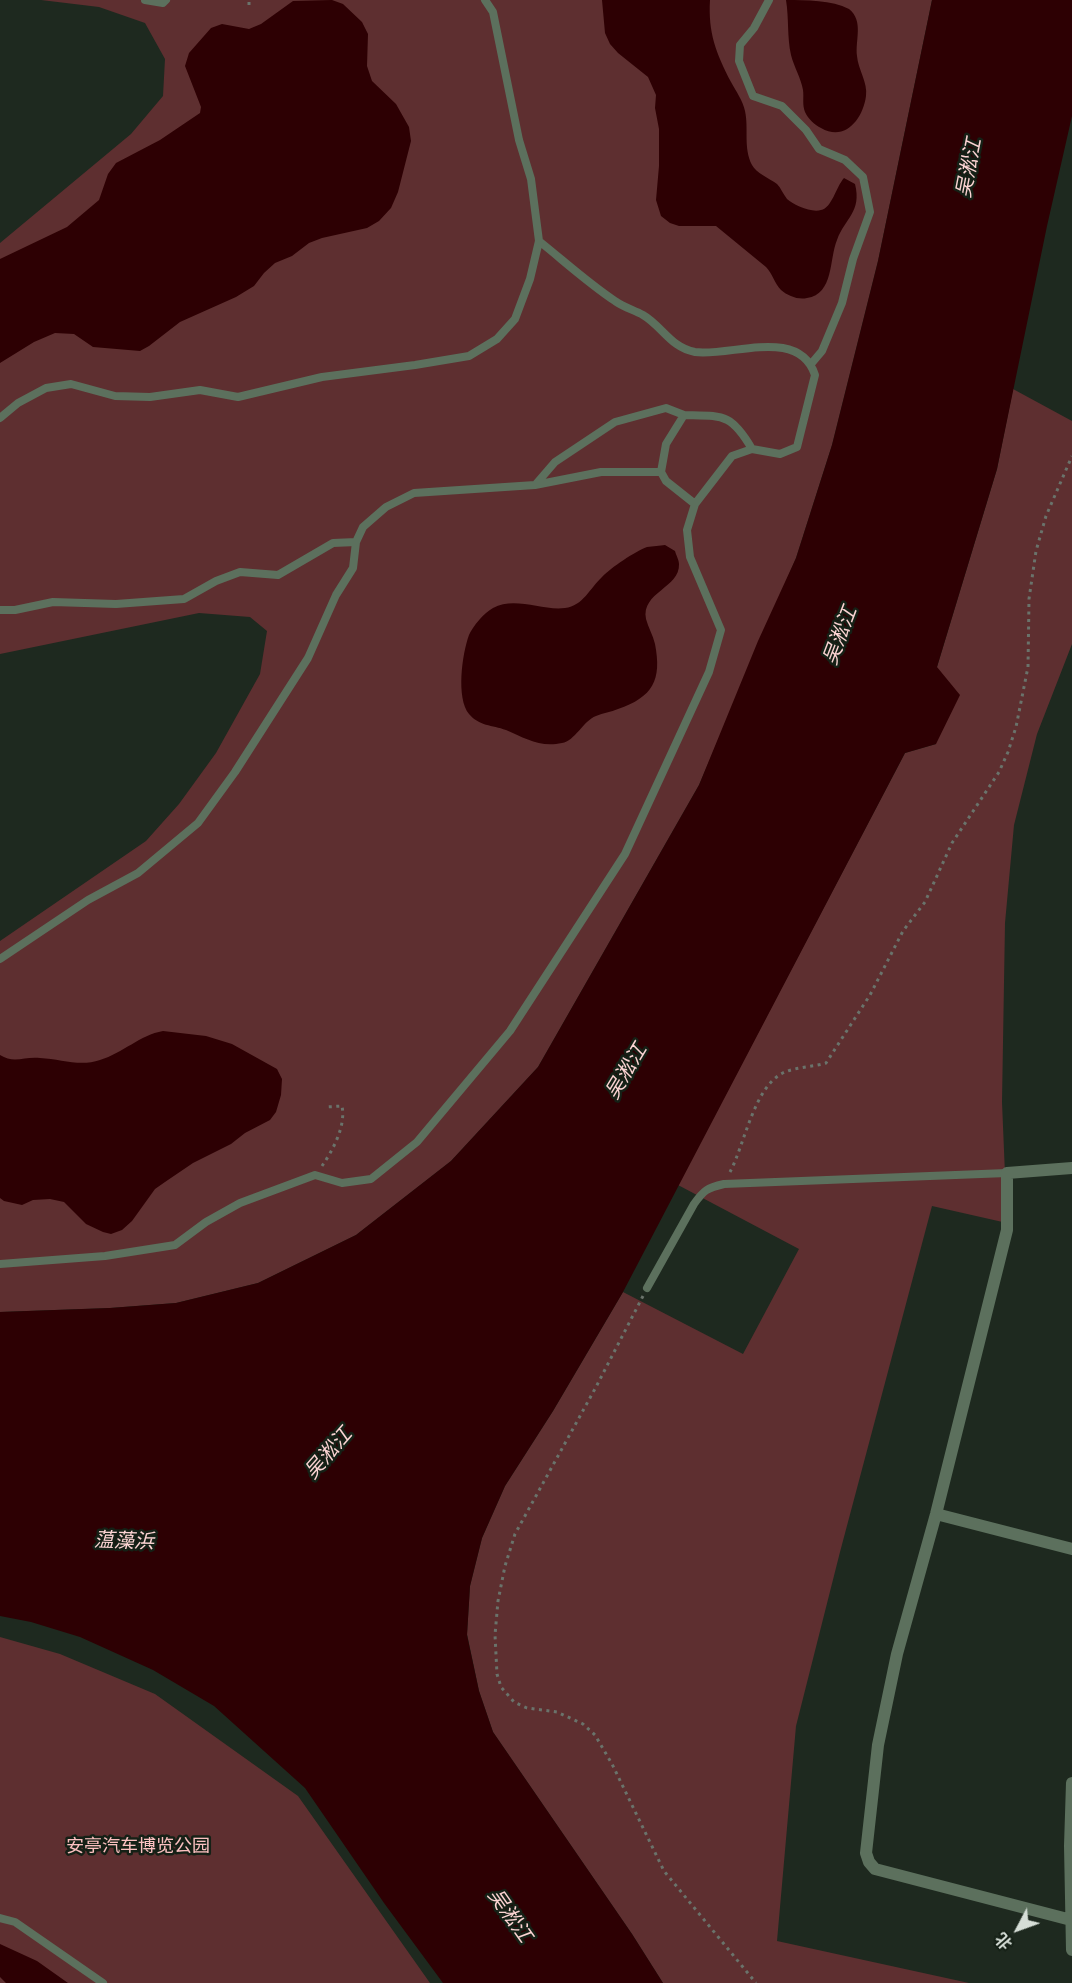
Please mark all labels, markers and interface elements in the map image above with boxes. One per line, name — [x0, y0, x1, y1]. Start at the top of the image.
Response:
water label: 吴淞江 — [952, 136, 988, 200]
water label: 吴淞江 — [819, 604, 863, 668]
water label: 吴淞江 — [601, 1040, 653, 1104]
water label: 吴淞江 — [300, 1423, 358, 1485]
water label: 蕰藻浜 — [94, 1529, 154, 1555]
park label: 安亭汽车博览公园 — [66, 1836, 210, 1858]
water label: 吴淞江 — [482, 1885, 536, 1947]
north arrow — [988, 1899, 1048, 1959]
text: 北 — [991, 1928, 1017, 1954]

